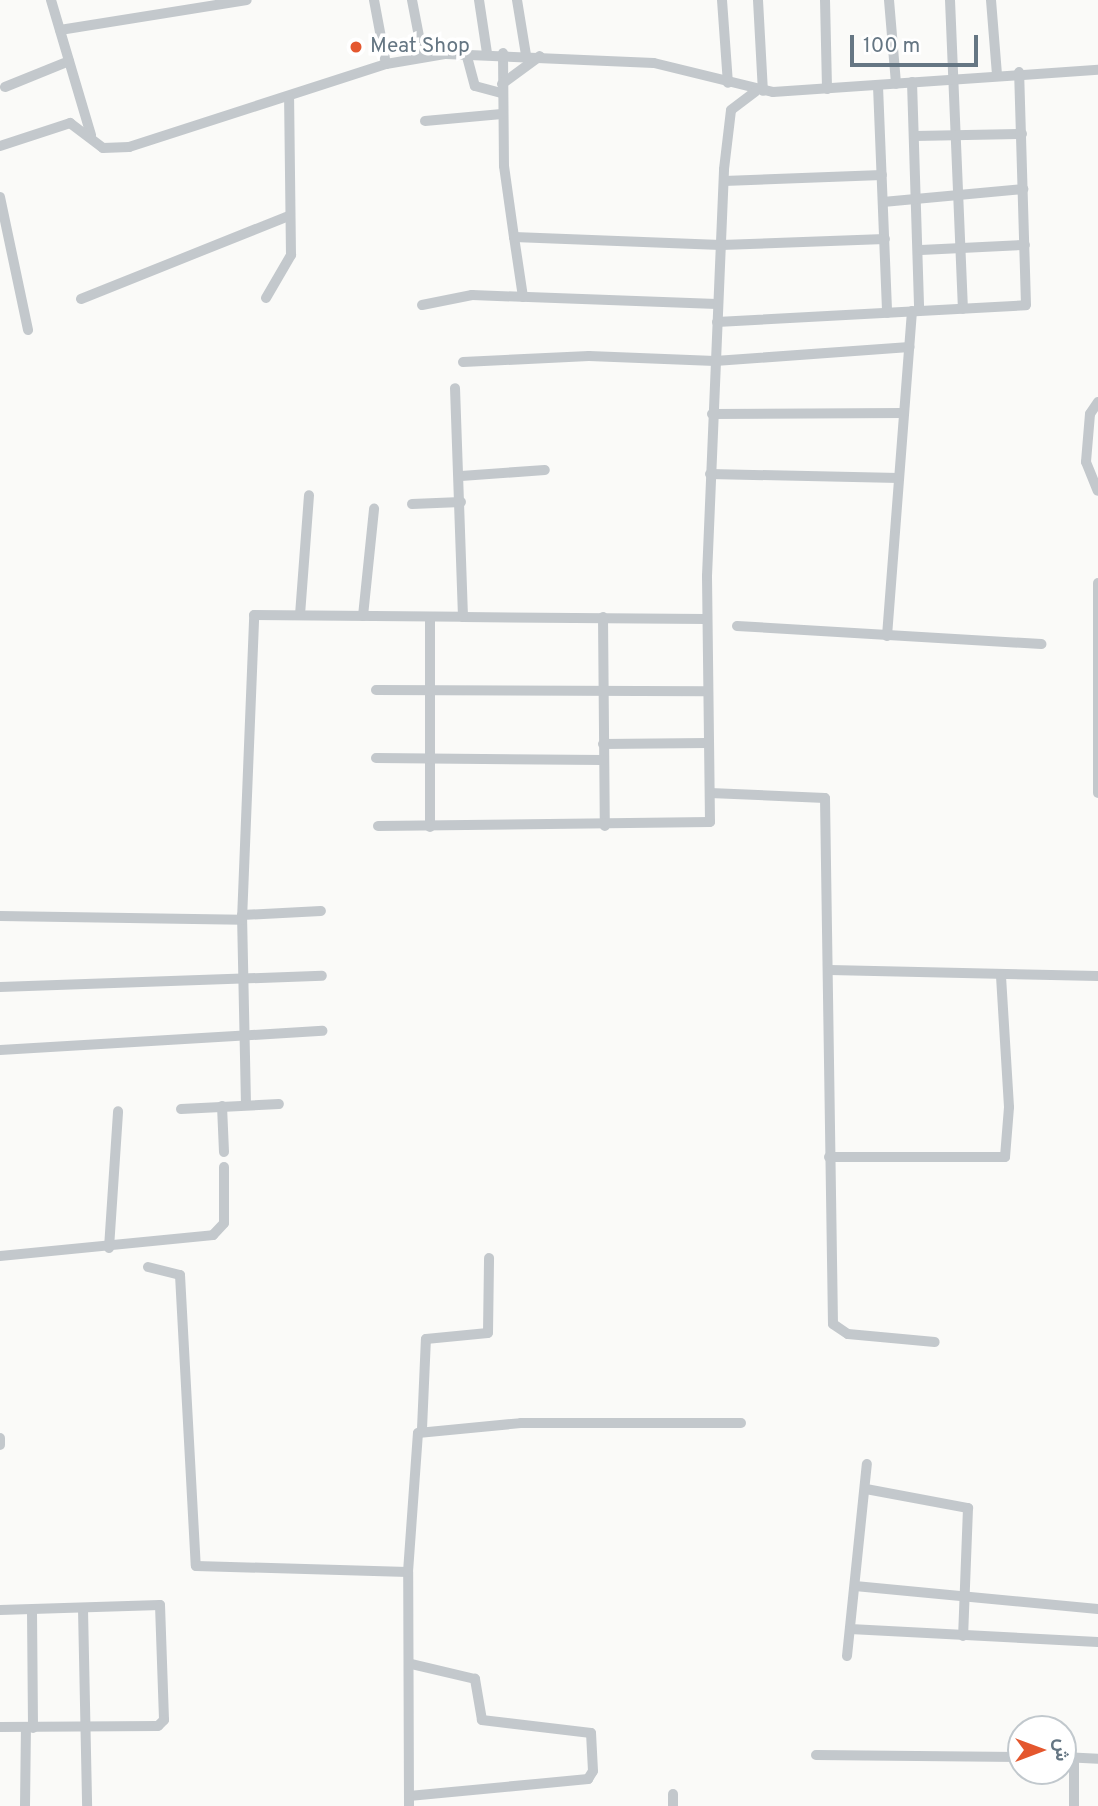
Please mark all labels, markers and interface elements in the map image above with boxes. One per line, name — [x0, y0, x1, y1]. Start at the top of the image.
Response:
scale bar — [853, 21, 981, 65]
text: 100 m — [863, 33, 920, 60]
place label: Meat Shop — [370, 34, 470, 60]
marker: Meat Shop — [348, 39, 364, 55]
north arrow — [1007, 1715, 1077, 1785]
text: ش — [1049, 1739, 1073, 1761]

